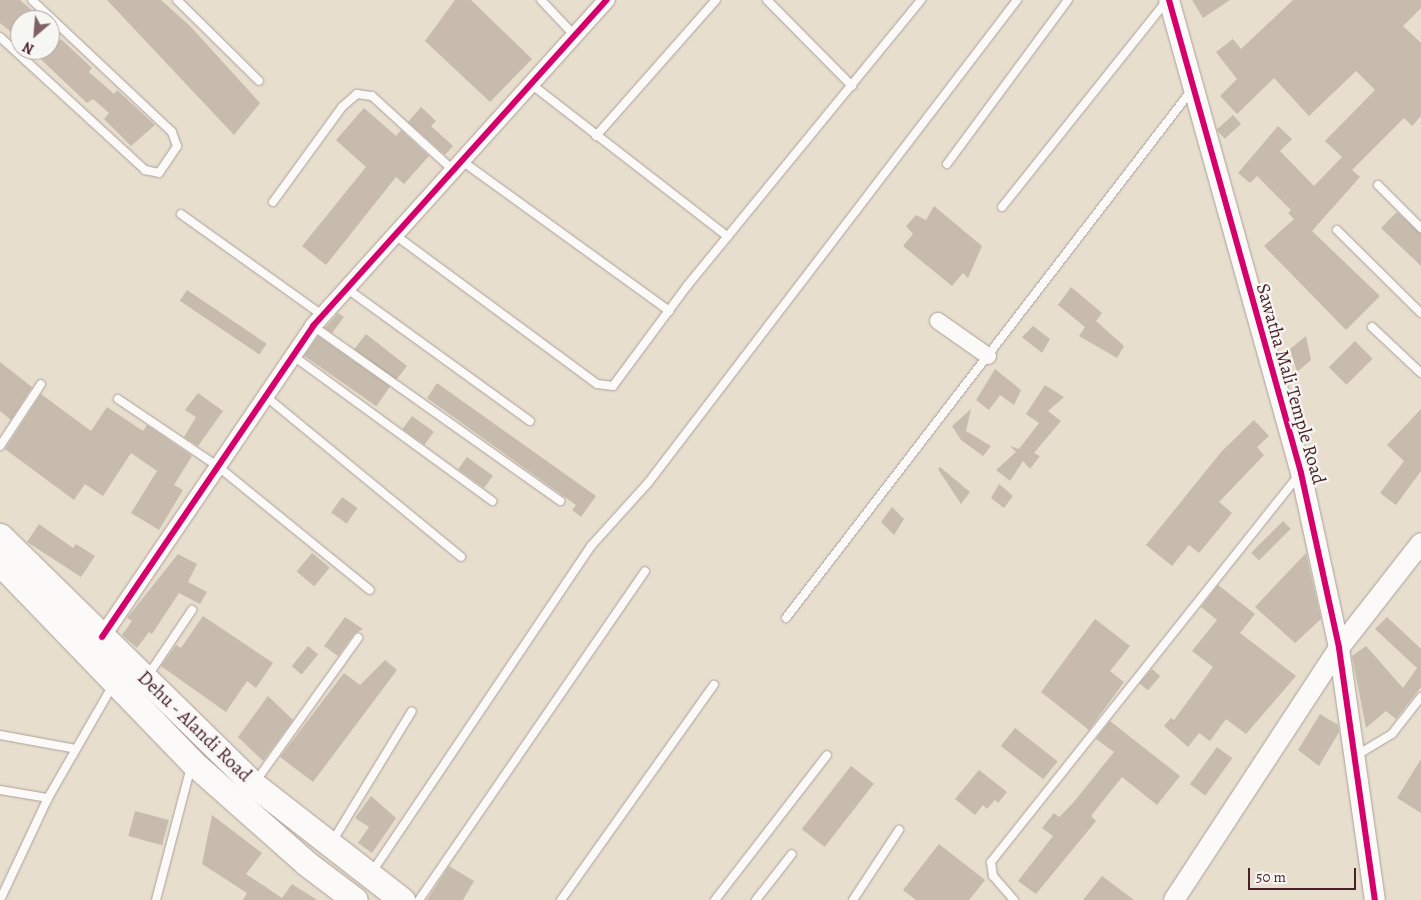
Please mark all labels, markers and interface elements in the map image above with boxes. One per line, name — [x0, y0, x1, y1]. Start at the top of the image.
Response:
north arrow — [10, 10, 60, 60]
text: N — [20, 37, 37, 59]
street label: Sawatha Mali Temple Road — [1250, 281, 1330, 487]
street label: Dehu - Alandi Road — [132, 667, 256, 787]
scale bar — [1251, 858, 1358, 890]
text: 50 m — [1256, 867, 1286, 887]

